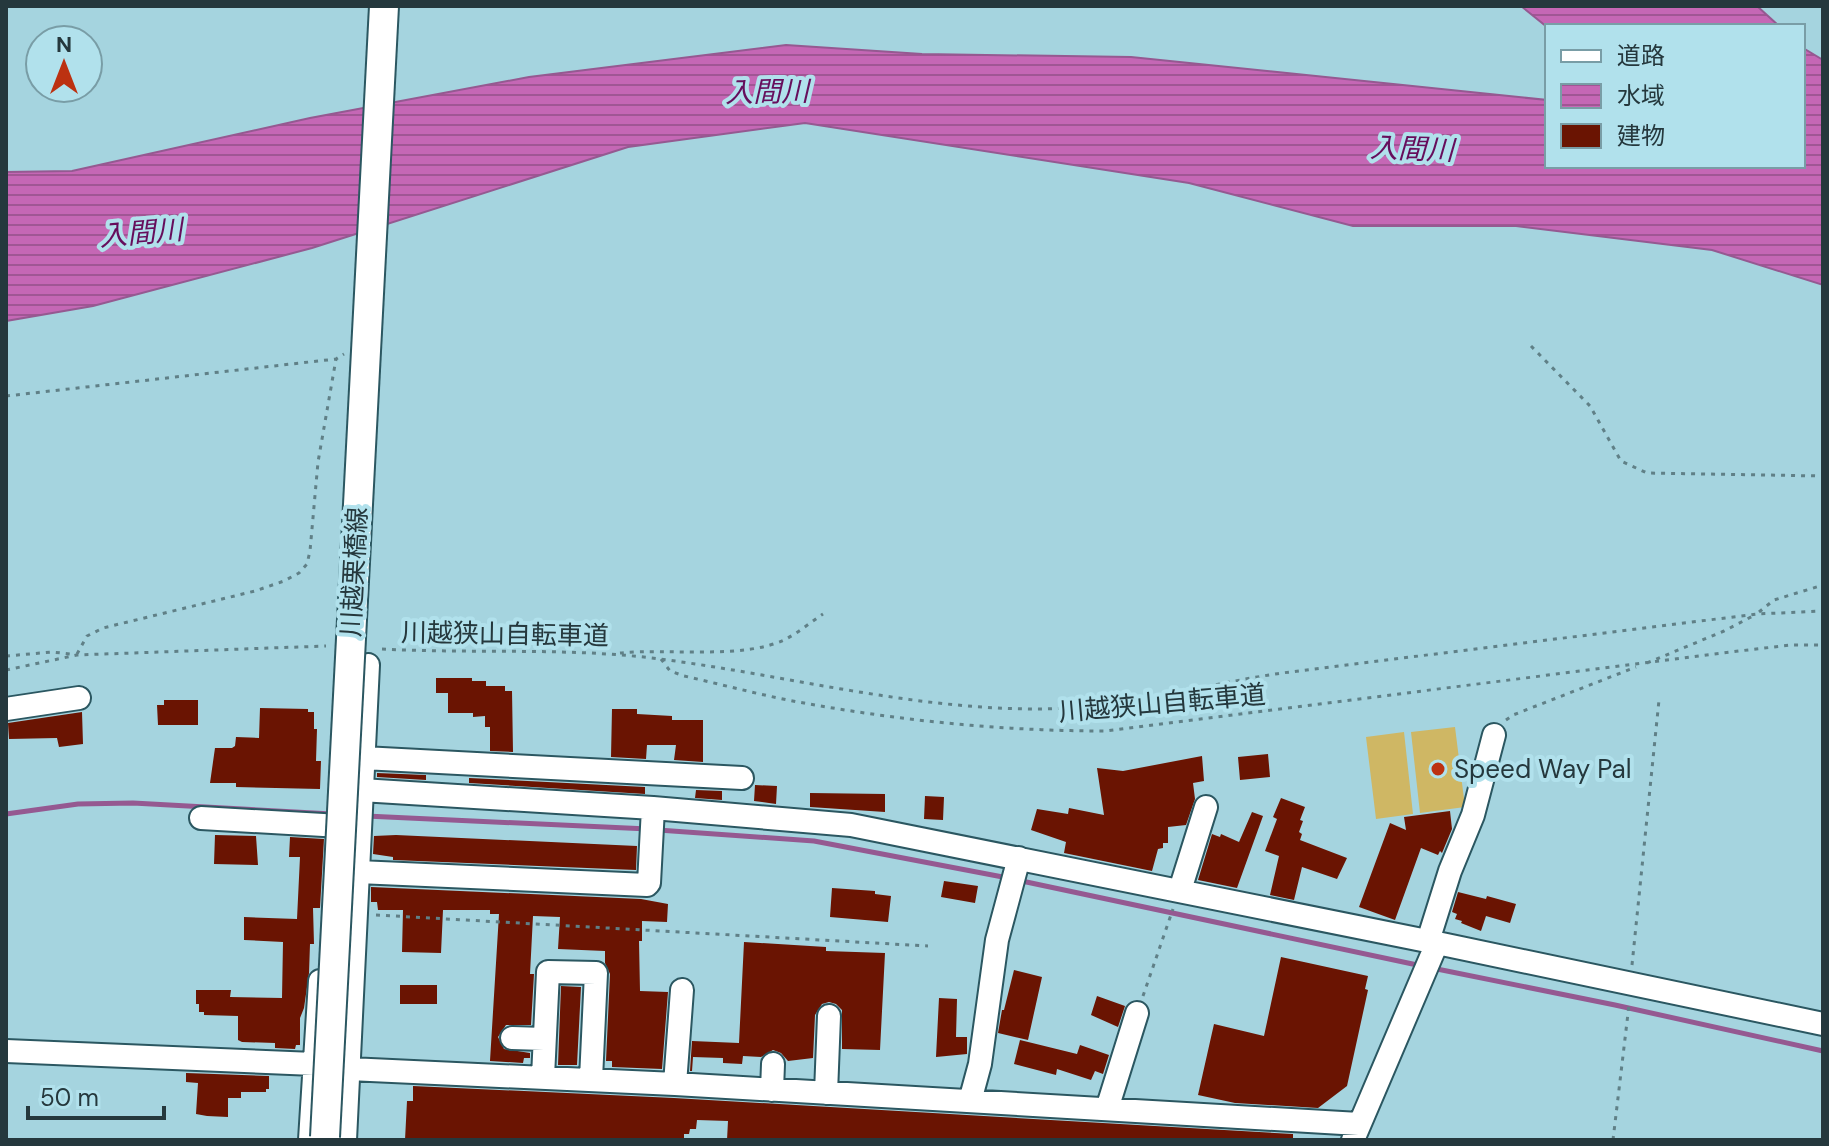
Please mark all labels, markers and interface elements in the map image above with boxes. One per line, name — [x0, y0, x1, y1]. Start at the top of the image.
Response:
north arrow — [24, 24, 104, 104]
legend — [1545, 24, 1805, 168]
text: N — [56, 30, 72, 59]
text: 道路 — [1617, 40, 1665, 71]
water label: 入間川 — [725, 73, 812, 111]
text: 水域 — [1617, 80, 1665, 111]
text: 建物 — [1617, 120, 1665, 151]
water label: 入間川 — [1369, 129, 1458, 169]
water label: 入間川 — [98, 211, 187, 255]
street label: 川越栗橋線 — [334, 506, 374, 638]
street label: 川越狭山自転車道 — [401, 615, 609, 653]
street label: 川越狭山自転車道 — [1057, 677, 1267, 729]
place label: Speed Way Pal — [1454, 752, 1632, 786]
marker: Speed Way Pal — [1429, 760, 1447, 778]
scale bar — [28, 1070, 164, 1120]
text: 50 m — [40, 1082, 99, 1113]

